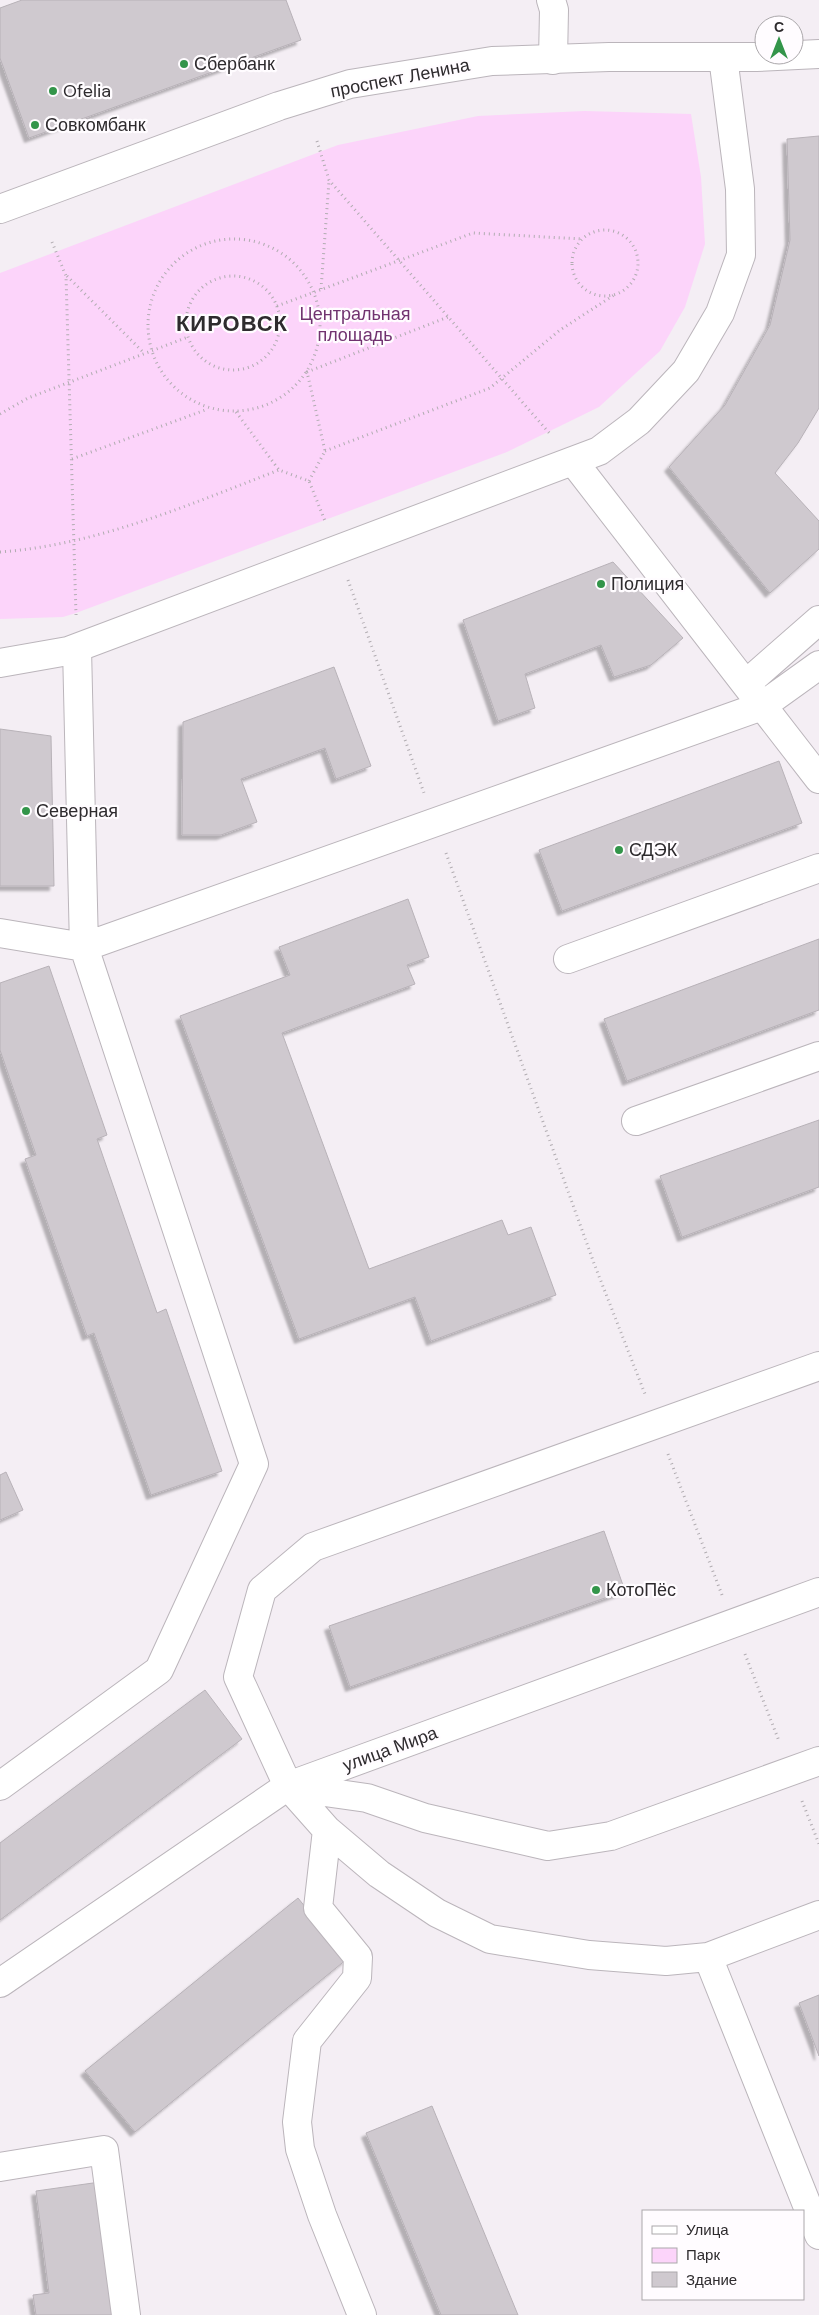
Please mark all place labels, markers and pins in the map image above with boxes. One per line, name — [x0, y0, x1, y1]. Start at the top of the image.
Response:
place label: Сбербанк — [194, 52, 275, 76]
marker: Сбербанк — [178, 58, 190, 70]
place label: Ofelia — [63, 79, 111, 103]
marker: Ofelia — [47, 85, 59, 97]
place label: Совкомбанк — [45, 113, 146, 137]
marker: Совкомбанк — [29, 119, 41, 131]
place label: Полиция — [611, 572, 684, 596]
marker: Полиция — [595, 578, 607, 590]
place label: Северная — [36, 799, 118, 823]
marker: Северная — [20, 805, 32, 817]
place label: СДЭК — [629, 838, 678, 862]
marker: СДЭК — [613, 844, 625, 856]
place label: КотоПёс — [606, 1578, 676, 1602]
marker: КотоПёс — [590, 1584, 602, 1596]

